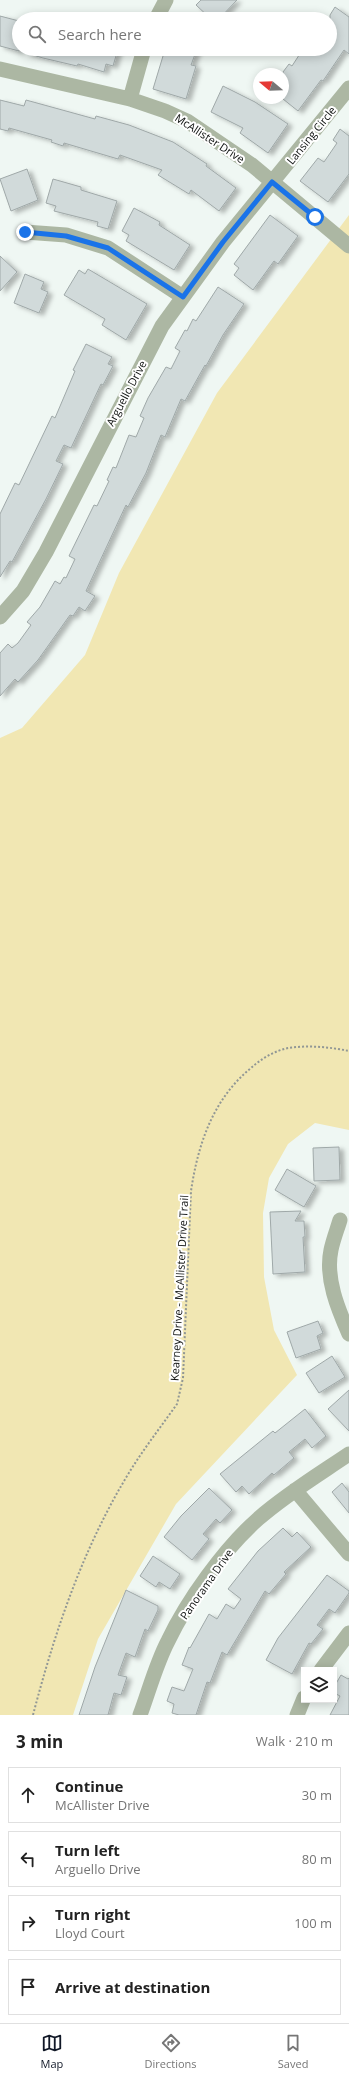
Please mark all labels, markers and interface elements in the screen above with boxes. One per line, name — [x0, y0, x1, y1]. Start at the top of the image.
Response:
search box — [12, 12, 337, 56]
icon: search — [26, 23, 48, 45]
text: Search here — [58, 24, 142, 44]
north arrow — [253, 68, 289, 104]
street label: Lansing Circle — [283, 103, 339, 167]
street label: McAllister Drive — [172, 110, 248, 166]
route start — [306, 208, 324, 226]
route end — [16, 223, 34, 241]
street label: Arguello Drive — [102, 358, 150, 428]
street label: Kearney Drive - McAllister Drive Trail — [167, 1195, 191, 1381]
street label: Panorama Drive — [176, 1546, 236, 1622]
map controls — [301, 1667, 337, 1703]
button: layers — [301, 1667, 337, 1703]
text: 3 min — [16, 1730, 63, 1753]
text: Walk · 210 m — [256, 1732, 333, 1750]
text: Continue — [55, 1776, 123, 1796]
icon: ahead — [17, 1784, 39, 1806]
text: 30 m — [302, 1786, 332, 1804]
text: McAllister Drive — [55, 1796, 150, 1814]
text: Turn left — [55, 1840, 120, 1860]
icon: left — [17, 1848, 39, 1870]
text: 80 m — [302, 1850, 332, 1868]
text: Arguello Drive — [55, 1860, 140, 1878]
text: Turn right — [55, 1904, 130, 1924]
icon: right — [17, 1912, 39, 1934]
text: 100 m — [294, 1914, 332, 1932]
text: Lloyd Court — [55, 1924, 125, 1942]
icon: arrive — [17, 1976, 39, 1998]
text: Arrive at destination — [55, 1977, 210, 1997]
tab: Map — [41, 2032, 63, 2071]
tab: Directions — [145, 2032, 197, 2071]
tab: Saved — [278, 2032, 308, 2071]

